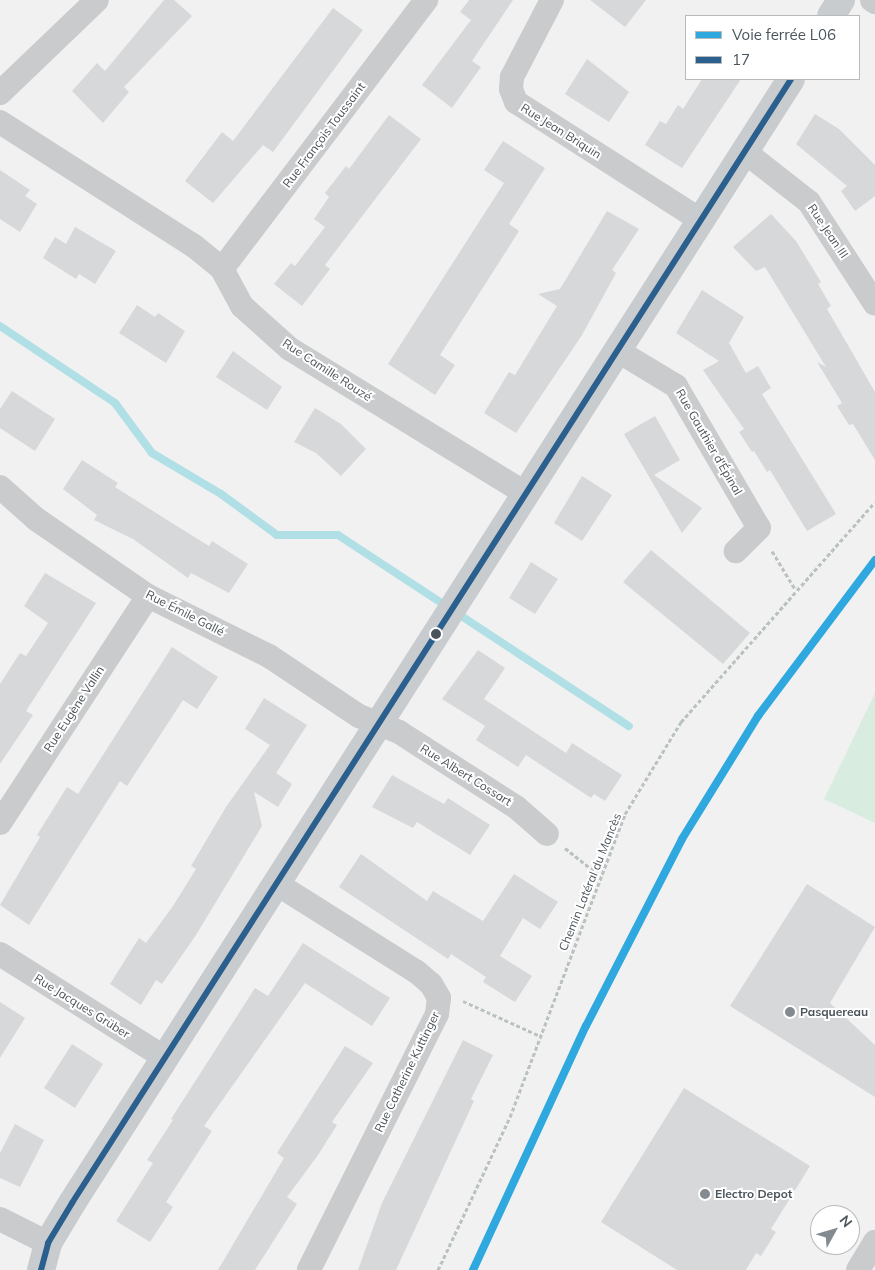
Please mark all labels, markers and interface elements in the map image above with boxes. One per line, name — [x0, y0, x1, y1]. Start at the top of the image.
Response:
legend — [685, 15, 860, 80]
text: Voie ferrée L06 — [732, 25, 836, 44]
text: 17 — [732, 50, 750, 69]
street label: Rue François Toussaint — [280, 80, 368, 190]
street label: Rue Jean Briquin — [518, 100, 604, 162]
street label: Rue Jean III — [805, 201, 851, 261]
street label: Rue Camille Rouzé — [280, 336, 374, 404]
street label: Rue Gauthier d'Épinal — [673, 386, 745, 498]
street label: Rue Émile Gallé — [143, 587, 227, 639]
unlabelled marker — [431, 629, 441, 639]
street label: Rue Eugène Vallin — [41, 663, 107, 755]
street label: Rue Albert Cossart — [418, 741, 514, 809]
street label: Chemin Latéral du Mancès — [556, 811, 624, 953]
street label: Rue Jacques Grüber — [32, 971, 132, 1041]
place label: Pasquereau — [800, 1005, 868, 1019]
marker: Pasquereau — [784, 1006, 796, 1018]
street label: Rue Catherine Kuttinger — [372, 1009, 442, 1135]
place label: Electro Depot — [715, 1187, 792, 1201]
marker: Electro Depot — [699, 1188, 711, 1200]
north arrow — [810, 1205, 860, 1255]
text: N — [836, 1211, 856, 1231]

